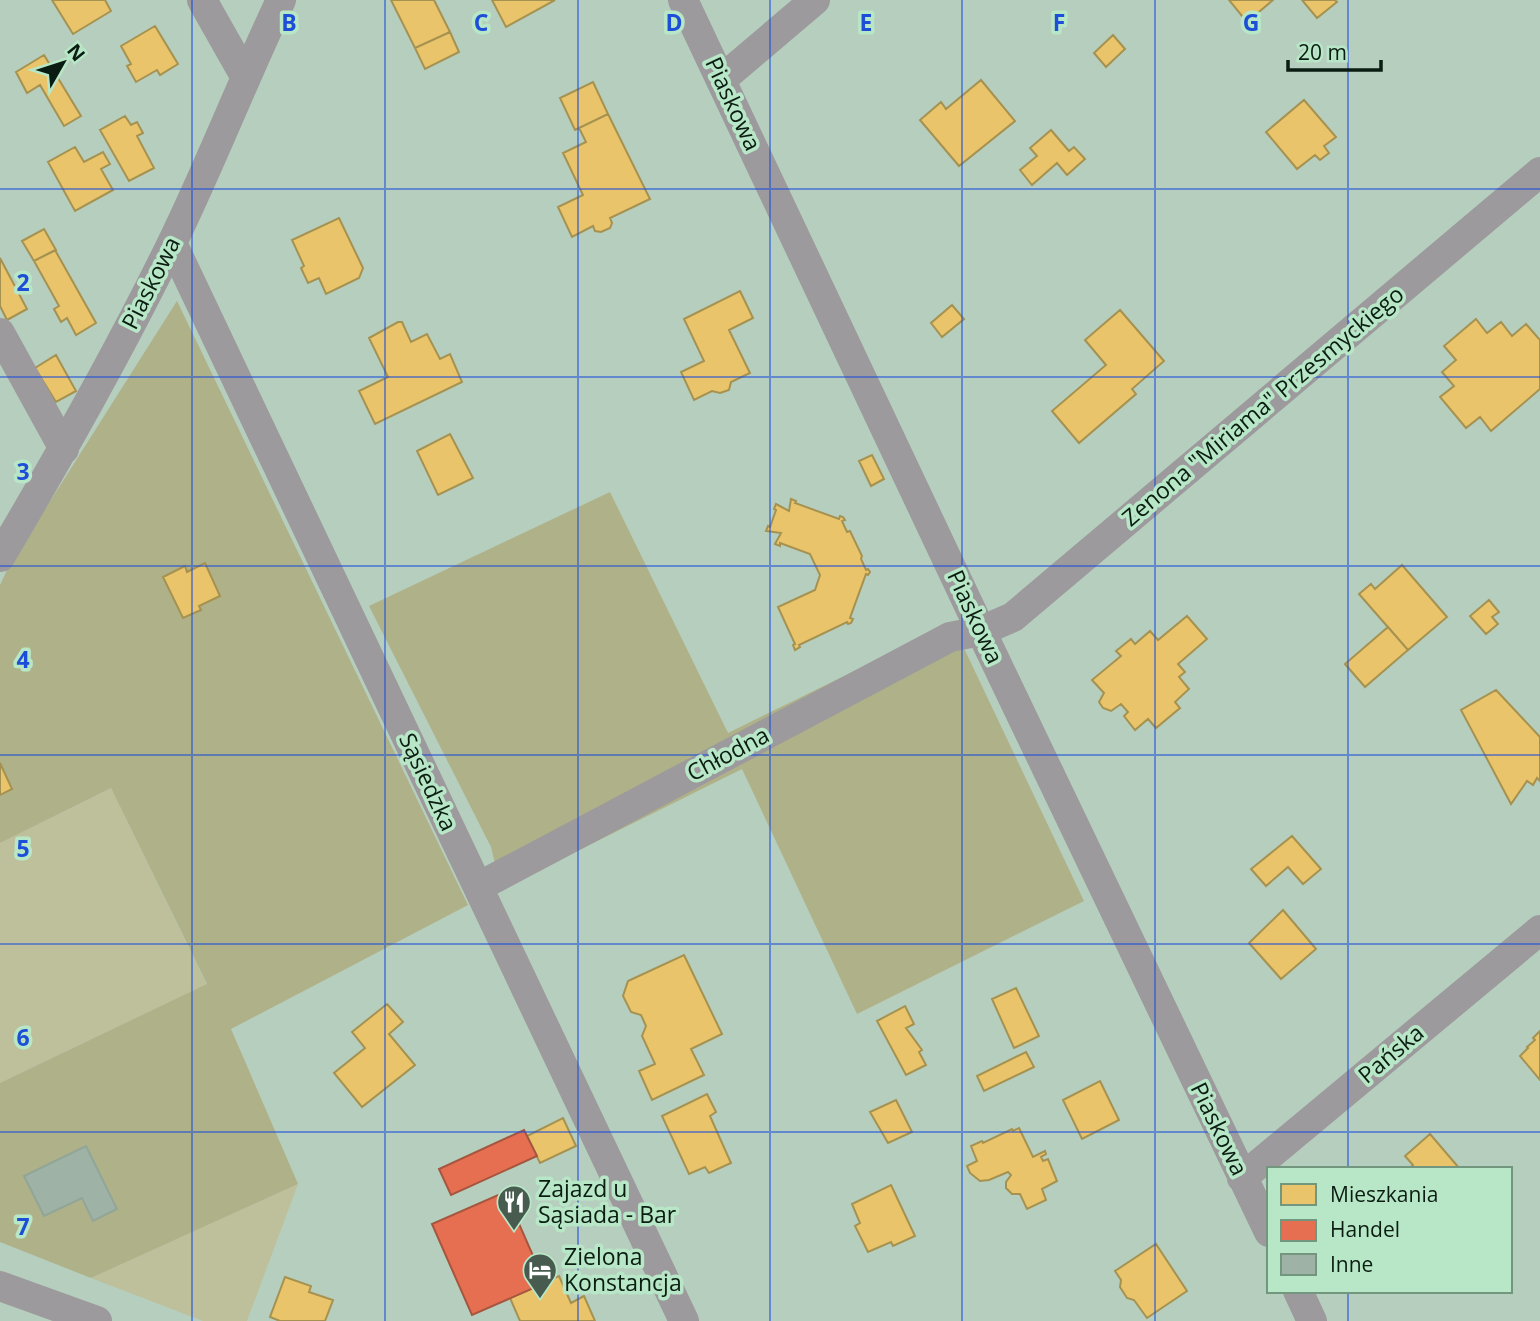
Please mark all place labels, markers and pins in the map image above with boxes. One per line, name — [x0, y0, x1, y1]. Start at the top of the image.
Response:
place label: Zajazd u Sąsiada - Bar — [538, 1172, 677, 1230]
restaurant icon: Zajazd u Sąsiada - Bar — [495, 1183, 533, 1232]
place label: Zielona Konstancja — [564, 1240, 682, 1298]
hotel icon: Zielona Konstancja — [521, 1251, 559, 1300]

